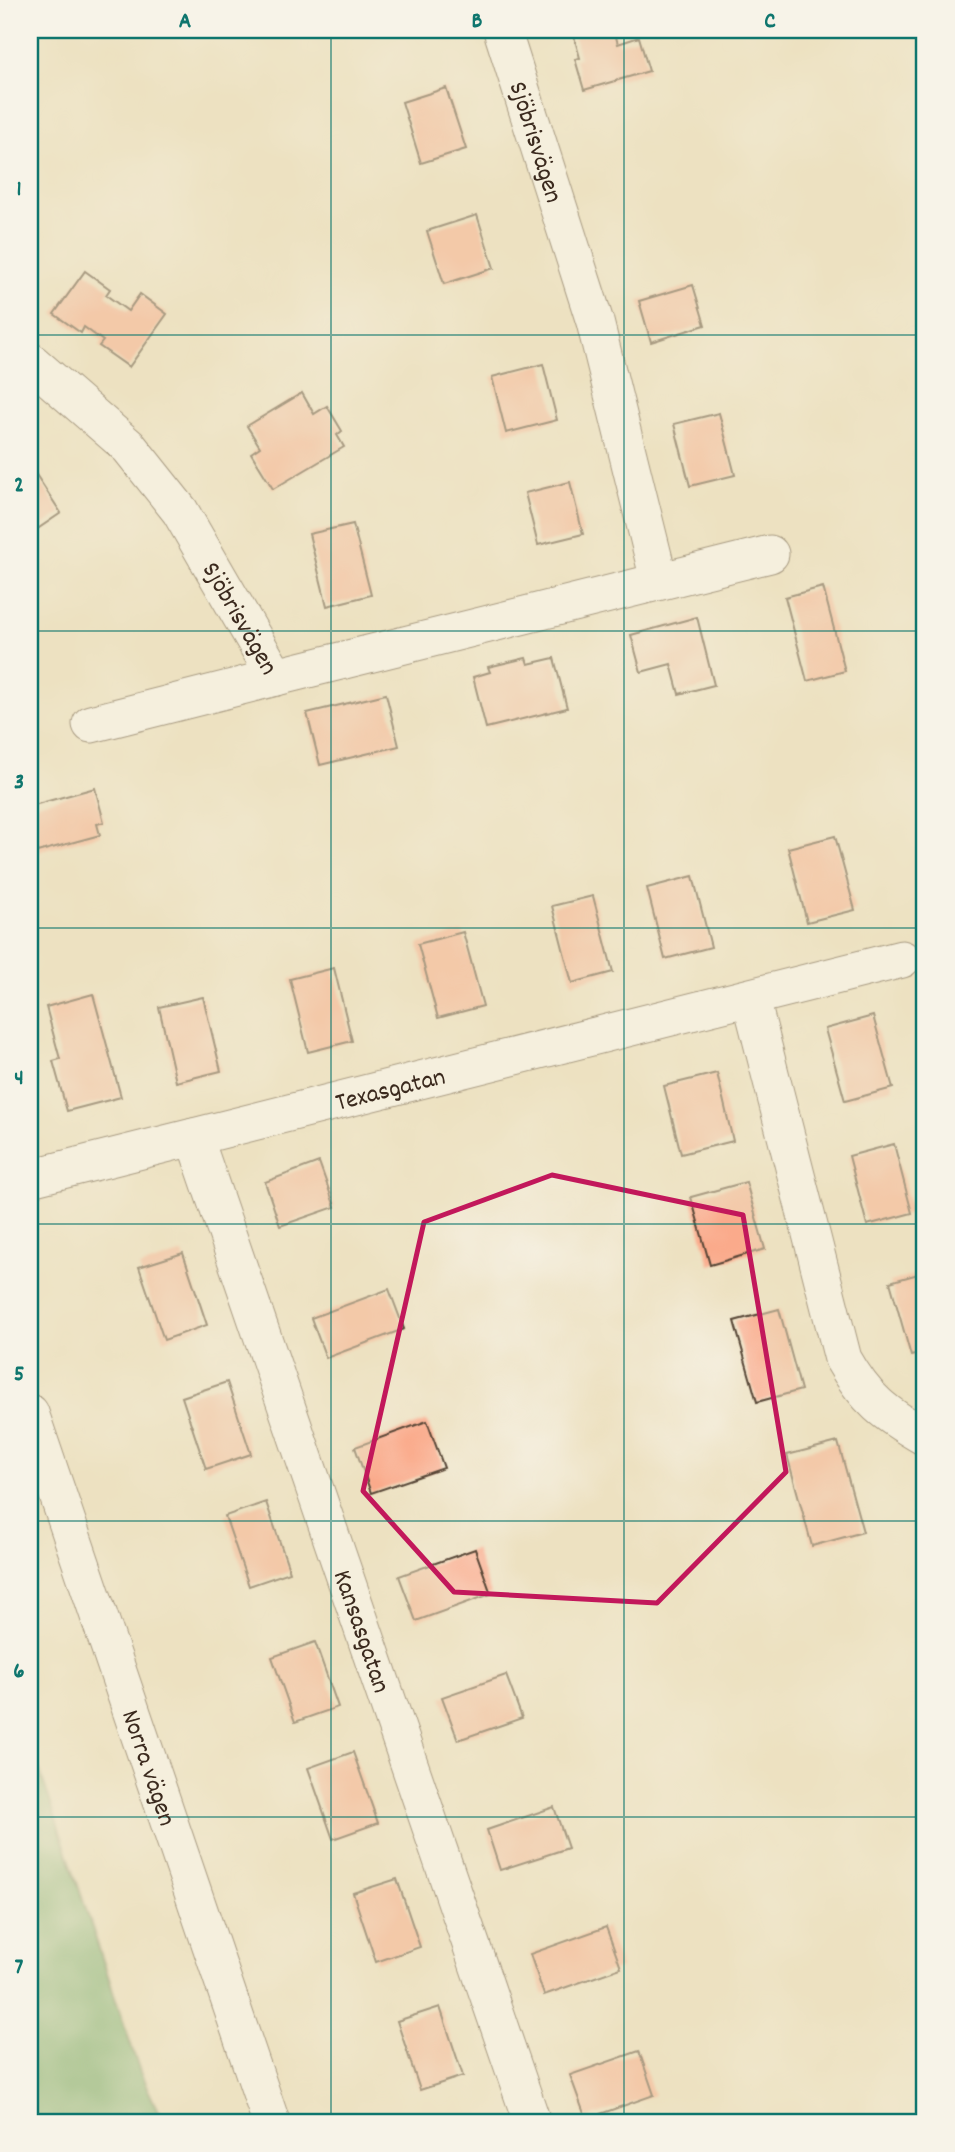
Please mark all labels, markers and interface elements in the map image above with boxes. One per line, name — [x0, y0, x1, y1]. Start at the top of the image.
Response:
text: A — [179, 6, 191, 39]
text: B — [472, 6, 483, 39]
text: C — [764, 6, 776, 39]
street label: Sjöbrisvägen — [498, 77, 571, 208]
text: 1 — [16, 174, 22, 207]
text: 2 — [14, 470, 24, 503]
street label: Sjöbrisvägen — [191, 556, 286, 683]
text: 3 — [14, 767, 24, 800]
street label: Texasgatan — [332, 1059, 450, 1123]
text: 4 — [14, 1063, 24, 1096]
text: 5 — [14, 1359, 24, 1392]
street label: Kansasgatan — [322, 1565, 398, 1698]
text: 6 — [13, 1656, 25, 1689]
street label: Norra vägen — [110, 1705, 184, 1831]
text: 7 — [15, 1952, 24, 1985]

